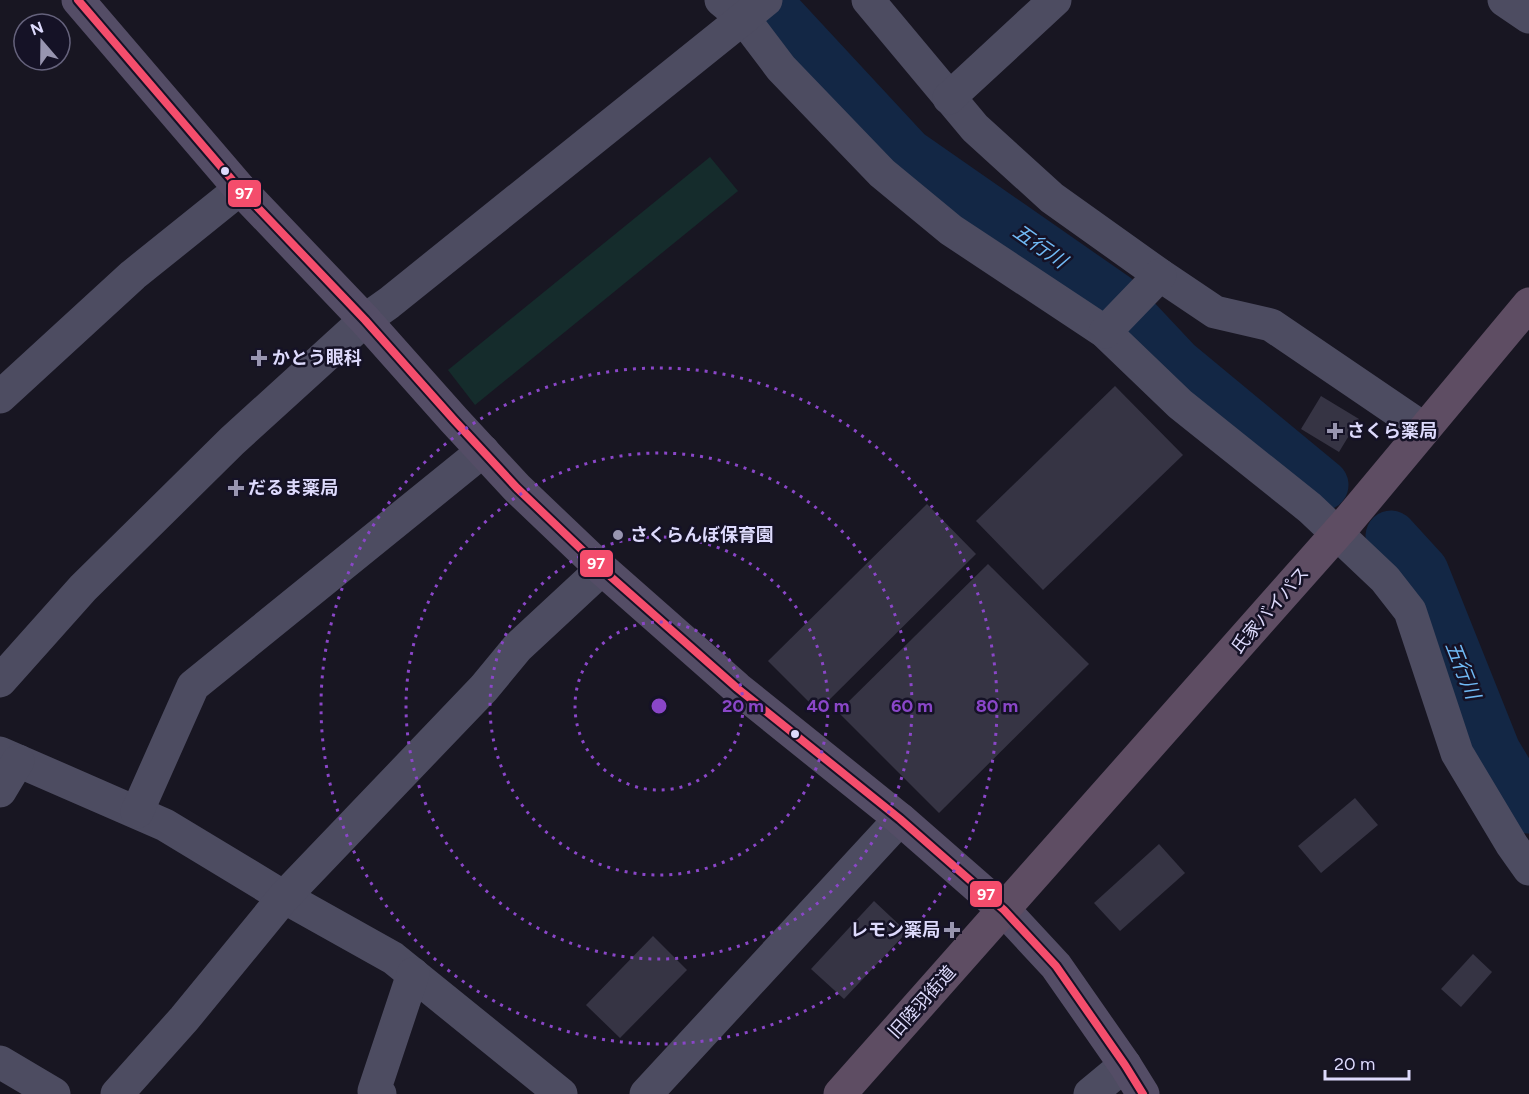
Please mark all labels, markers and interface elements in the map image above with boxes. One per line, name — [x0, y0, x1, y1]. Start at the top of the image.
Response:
north arrow — [12, 12, 72, 72]
text: N — [28, 17, 46, 39]
unlabelled marker — [219, 165, 231, 177]
line badge: 97 — [227, 179, 262, 208]
text: 97 — [235, 184, 253, 203]
water label: 五行川 — [1009, 219, 1073, 274]
place label: かとう眼科 — [272, 347, 362, 369]
marker: かとう眼科 — [250, 349, 268, 367]
place label: さくら薬局 — [1347, 420, 1437, 442]
marker: さくら薬局 — [1328, 424, 1342, 438]
place label: だるま薬局 — [248, 477, 338, 499]
marker: だるま薬局 — [229, 481, 243, 495]
place label: さくらんぼ保育園 — [630, 524, 774, 546]
marker: さくらんぼ保育園 — [611, 528, 625, 542]
line badge: 97 — [579, 549, 614, 578]
text: 97 — [587, 554, 605, 573]
street label: 氏家バイパス — [1226, 562, 1314, 658]
water label: 五行川 — [1441, 638, 1486, 704]
text: 20 m — [722, 695, 764, 717]
text: 40 m — [806, 695, 850, 717]
text: 60 m — [891, 695, 933, 717]
text: 80 m — [976, 695, 1018, 717]
centre of rings — [649, 696, 669, 716]
unlabelled marker — [789, 728, 801, 740]
line badge: 97 — [969, 880, 1003, 908]
text: 97 — [977, 885, 995, 904]
place label: レモン薬局 — [850, 919, 940, 941]
marker: レモン薬局 — [945, 923, 959, 937]
street label: 旧陸羽街道 — [884, 961, 960, 1043]
scale bar — [1325, 1043, 1409, 1081]
text: 20 m — [1334, 1053, 1375, 1075]

